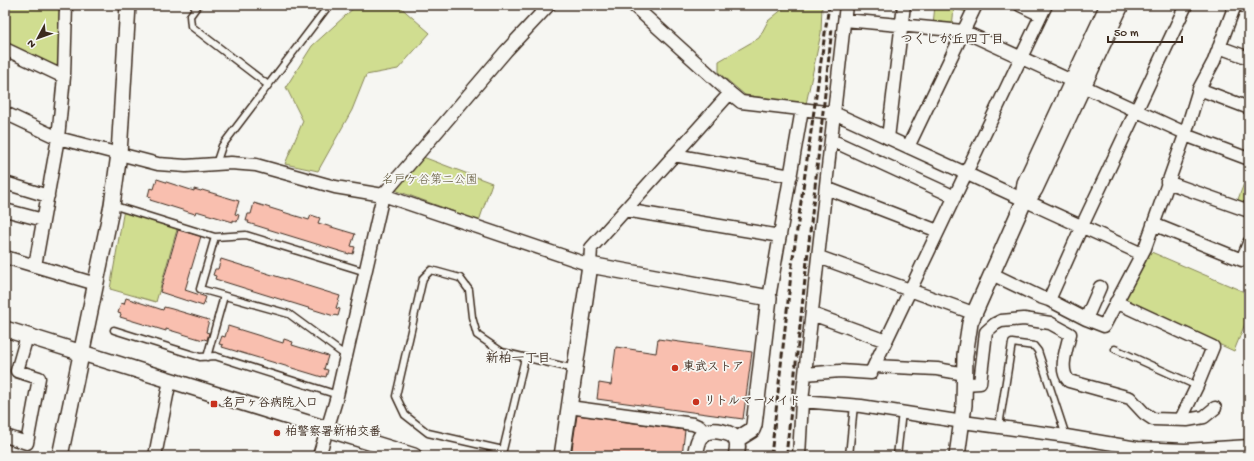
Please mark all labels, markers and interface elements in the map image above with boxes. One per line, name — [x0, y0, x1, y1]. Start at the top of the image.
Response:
north arrow — [18, 18, 58, 58]
scale bar — [1108, 18, 1182, 44]
text: 50 m — [1114, 27, 1139, 41]
district label: つくしが丘四丁目 — [900, 33, 1004, 48]
text: N — [25, 37, 39, 50]
park label: 名戸ケ谷第二公園 — [382, 173, 478, 188]
district label: 新柏一丁目 — [485, 351, 551, 367]
place label: 東武ストア — [683, 360, 744, 375]
marker: 東武ストア — [670, 363, 680, 373]
place label: 名戸ヶ谷病院入口 — [222, 395, 318, 411]
place label: リトルマーメイド — [704, 395, 801, 409]
marker: リトルマーメイド — [691, 397, 701, 407]
marker: 名戸ヶ谷病院入口 — [209, 399, 219, 409]
place label: 柏警察署新柏交番 — [285, 425, 381, 440]
marker: 柏警察署新柏交番 — [272, 428, 282, 438]

